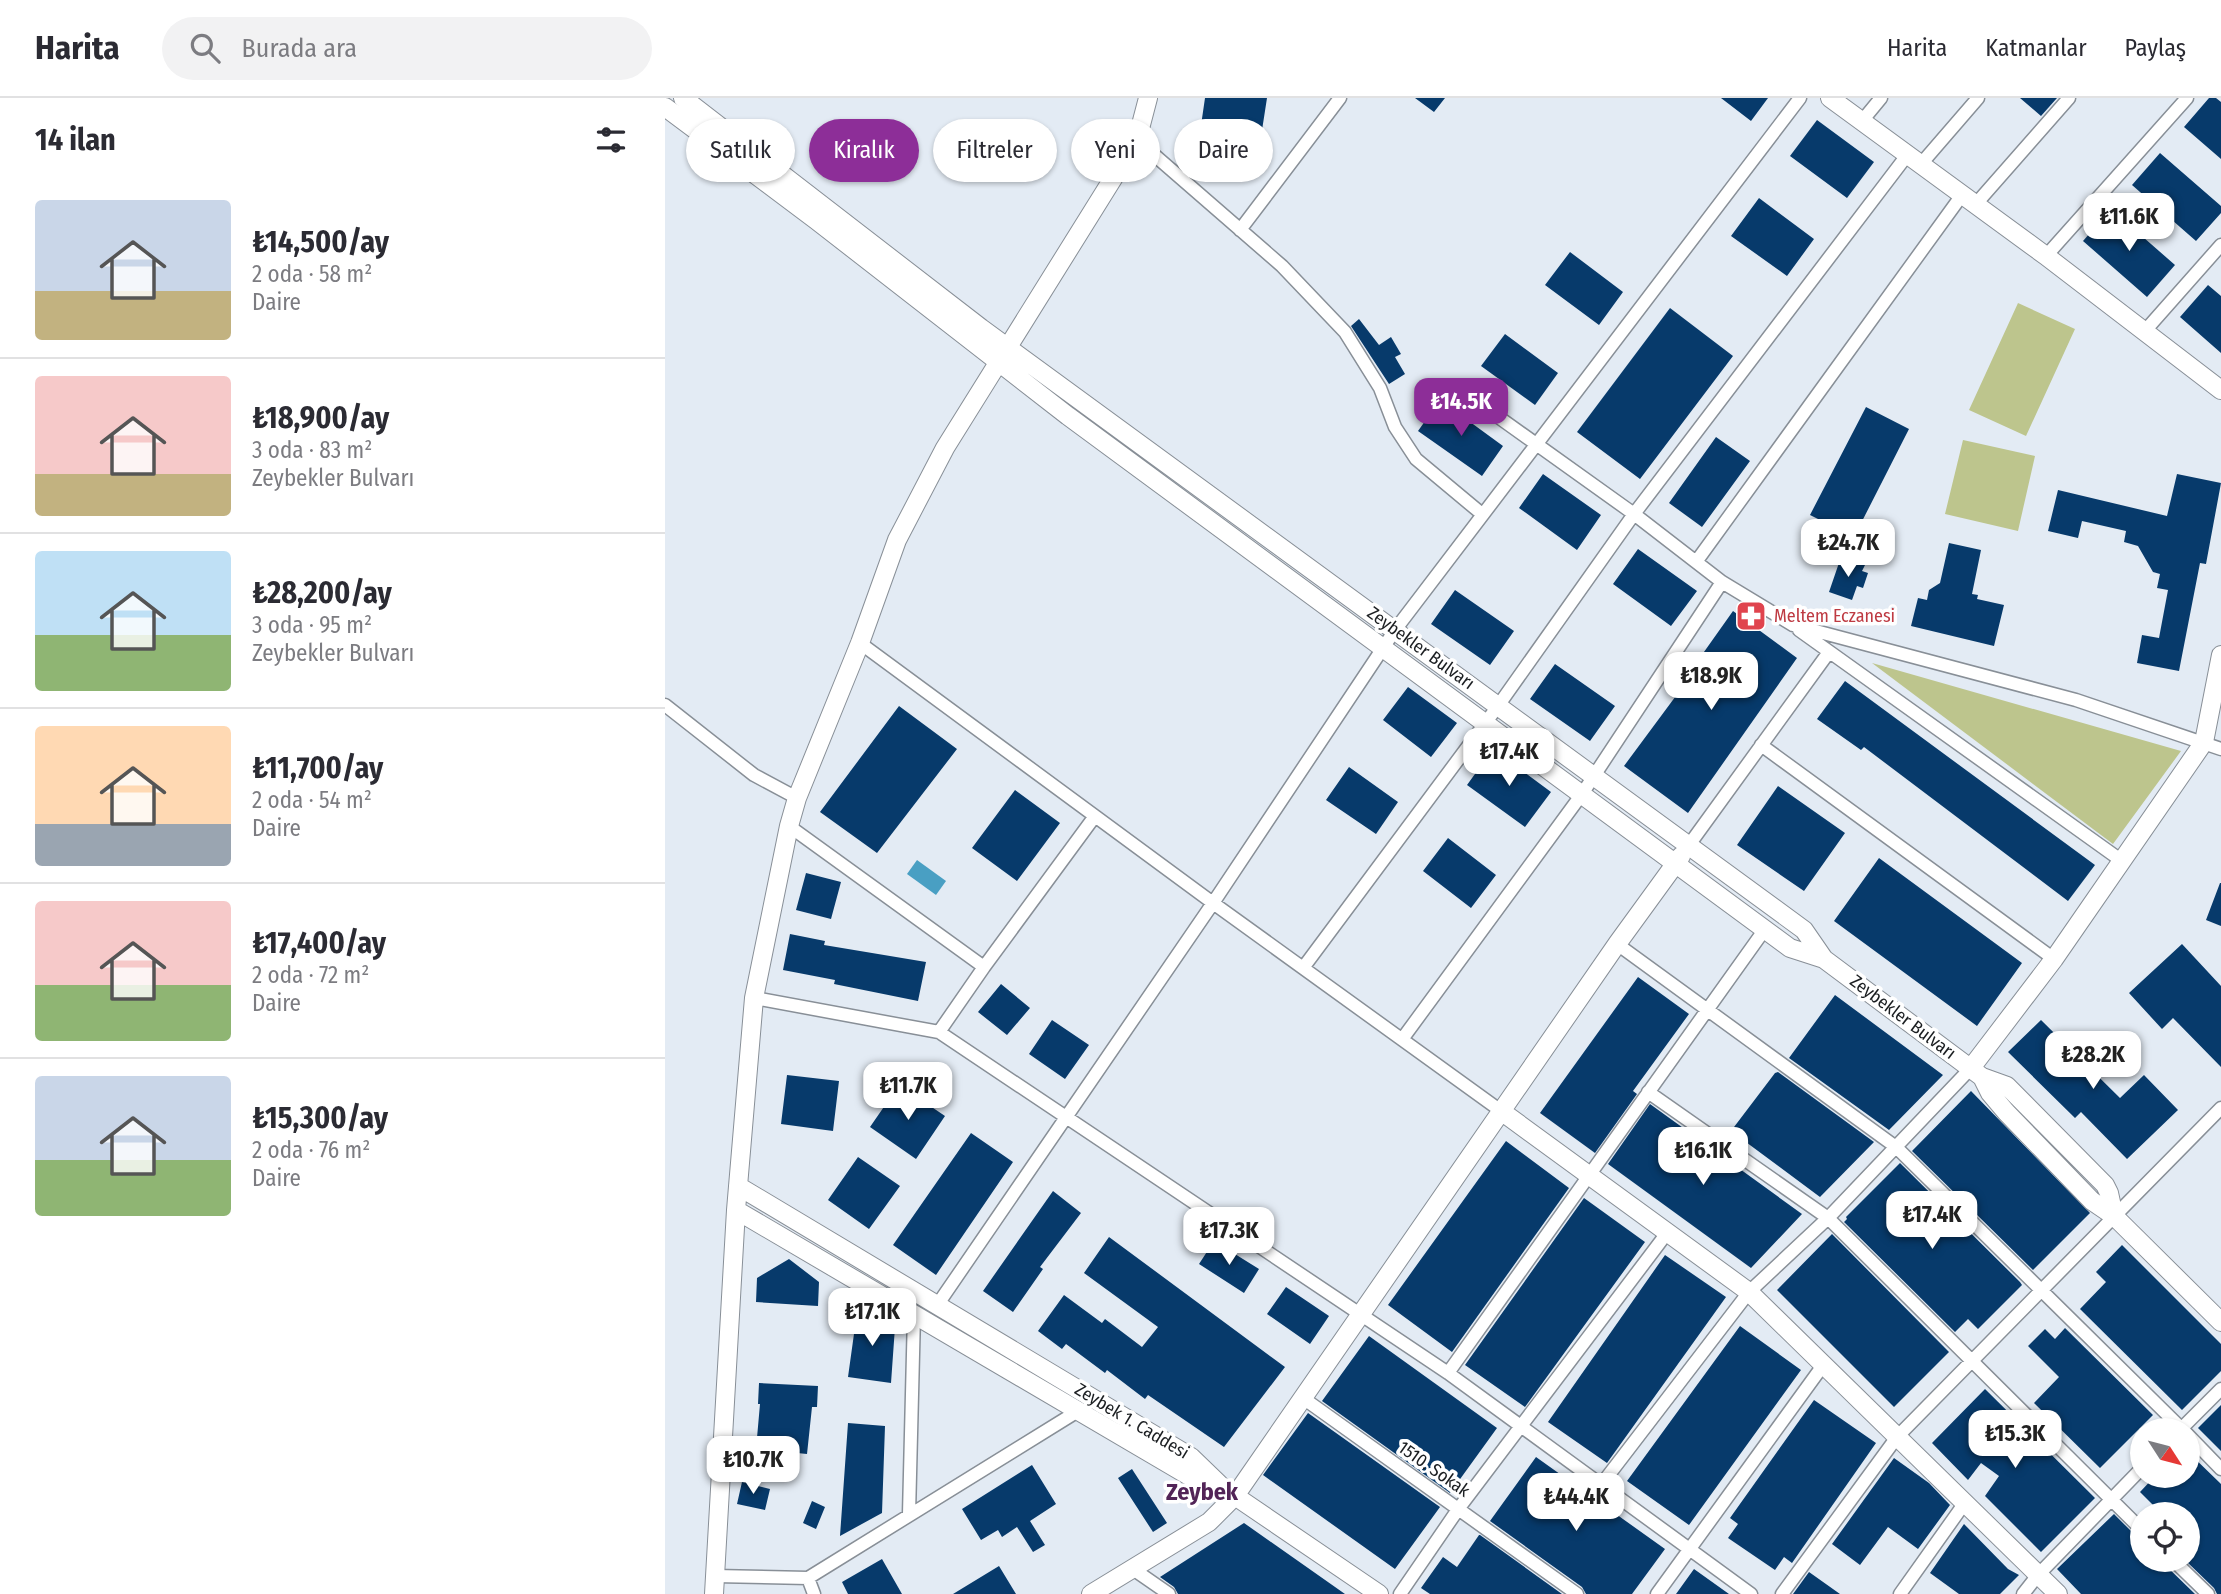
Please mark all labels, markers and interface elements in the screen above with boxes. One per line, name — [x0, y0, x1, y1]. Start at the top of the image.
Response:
search box — [162, 17, 652, 80]
text: Harita — [35, 28, 120, 68]
icon: search — [186, 29, 224, 67]
text: Burada ara — [242, 33, 357, 64]
text: Harita — [1887, 34, 1947, 62]
text: Katmanlar — [1985, 34, 2087, 62]
text: Paylaş — [2125, 34, 2186, 62]
chip: Satılık — [686, 119, 795, 182]
chip: Kiralık — [809, 119, 919, 182]
chip: Filtreler — [933, 119, 1057, 182]
chip: Yeni — [1071, 119, 1160, 182]
chip: Daire — [1174, 119, 1273, 182]
icon: filters — [592, 121, 630, 159]
text: 14 ilan — [35, 122, 116, 158]
pin: ₺11.6K — [2072, 194, 2186, 253]
text: ₺11.6K — [2099, 202, 2159, 230]
text: ₺14,500/ay — [252, 224, 389, 260]
icon: home — [91, 228, 175, 312]
text: 2 oda · 58 m² — [252, 260, 372, 288]
text: Daire — [252, 288, 301, 316]
pin: ₺14.5K — [1404, 378, 1518, 438]
text: ₺14.5K — [1430, 387, 1492, 415]
text: ₺18,900/ay — [252, 400, 389, 436]
icon: home — [91, 404, 175, 488]
text: 3 oda · 83 m² — [252, 436, 372, 464]
text: Zeybekler Bulvarı — [252, 464, 414, 492]
pin: ₺24.7K — [1791, 519, 1905, 579]
text: ₺24.7K — [1817, 528, 1879, 556]
text: ₺28,200/ay — [252, 575, 392, 611]
icon: home — [91, 579, 175, 663]
pharmacy icon: Meltem Eczanesi — [1734, 599, 1768, 633]
street label: Zeybekler Bulvarı — [1363, 602, 1479, 694]
place label: Meltem Eczanesi — [1774, 605, 1895, 627]
text: 3 oda · 95 m² — [252, 611, 372, 639]
text: Zeybekler Bulvarı — [252, 639, 414, 667]
pin: ₺18.9K — [1654, 652, 1768, 712]
text: ₺18.9K — [1680, 661, 1742, 689]
pin: ₺17.4K — [1452, 728, 1566, 788]
text: ₺17.4K — [1479, 737, 1539, 765]
text: ₺11,700/ay — [252, 750, 383, 786]
icon: home — [91, 754, 175, 838]
text: 2 oda · 54 m² — [252, 786, 372, 814]
text: Daire — [252, 814, 301, 842]
text: ₺17,400/ay — [252, 925, 386, 961]
icon: home — [91, 929, 175, 1013]
text: 2 oda · 72 m² — [252, 961, 369, 989]
street label: Zeybekler Bulvarı — [1846, 970, 1960, 1064]
text: Daire — [252, 989, 301, 1017]
pin: ₺28.2K — [2036, 1032, 2150, 1091]
text: ₺28.2K — [2061, 1040, 2125, 1068]
pin: ₺11.7K — [851, 1062, 965, 1122]
text: ₺11.7K — [879, 1071, 937, 1099]
text: ₺15,300/ay — [252, 1100, 388, 1136]
icon: home — [91, 1104, 175, 1188]
pin: ₺16.1K — [1646, 1128, 1760, 1187]
text: 2 oda · 76 m² — [252, 1136, 370, 1164]
text: ₺16.1K — [1674, 1136, 1732, 1164]
text: Daire — [252, 1164, 301, 1192]
pin: ₺17.4K — [1875, 1192, 1989, 1251]
text: ₺17.4K — [1902, 1200, 1962, 1228]
pin: ₺17.3K — [1172, 1208, 1286, 1267]
text: ₺17.3K — [1199, 1216, 1259, 1244]
pin: ₺17.1K — [815, 1288, 929, 1348]
text: ₺17.1K — [844, 1297, 900, 1325]
street label: Zeybek 1. Caddesi — [1071, 1378, 1193, 1464]
pin: ₺15.3K — [1958, 1410, 2072, 1470]
north arrow — [2130, 1418, 2200, 1488]
map controls — [2130, 1418, 2200, 1572]
text: ₺15.3K — [1985, 1419, 2045, 1447]
pin: ₺10.7K — [696, 1436, 810, 1496]
street label: 1510. Sokak — [1394, 1436, 1475, 1502]
text: ₺10.7K — [723, 1445, 783, 1473]
pin: ₺44.4K — [1519, 1474, 1633, 1533]
district label: Zeybek — [1166, 1478, 1239, 1506]
text: ₺44.4K — [1543, 1482, 1609, 1510]
button: locate — [2130, 1502, 2200, 1572]

